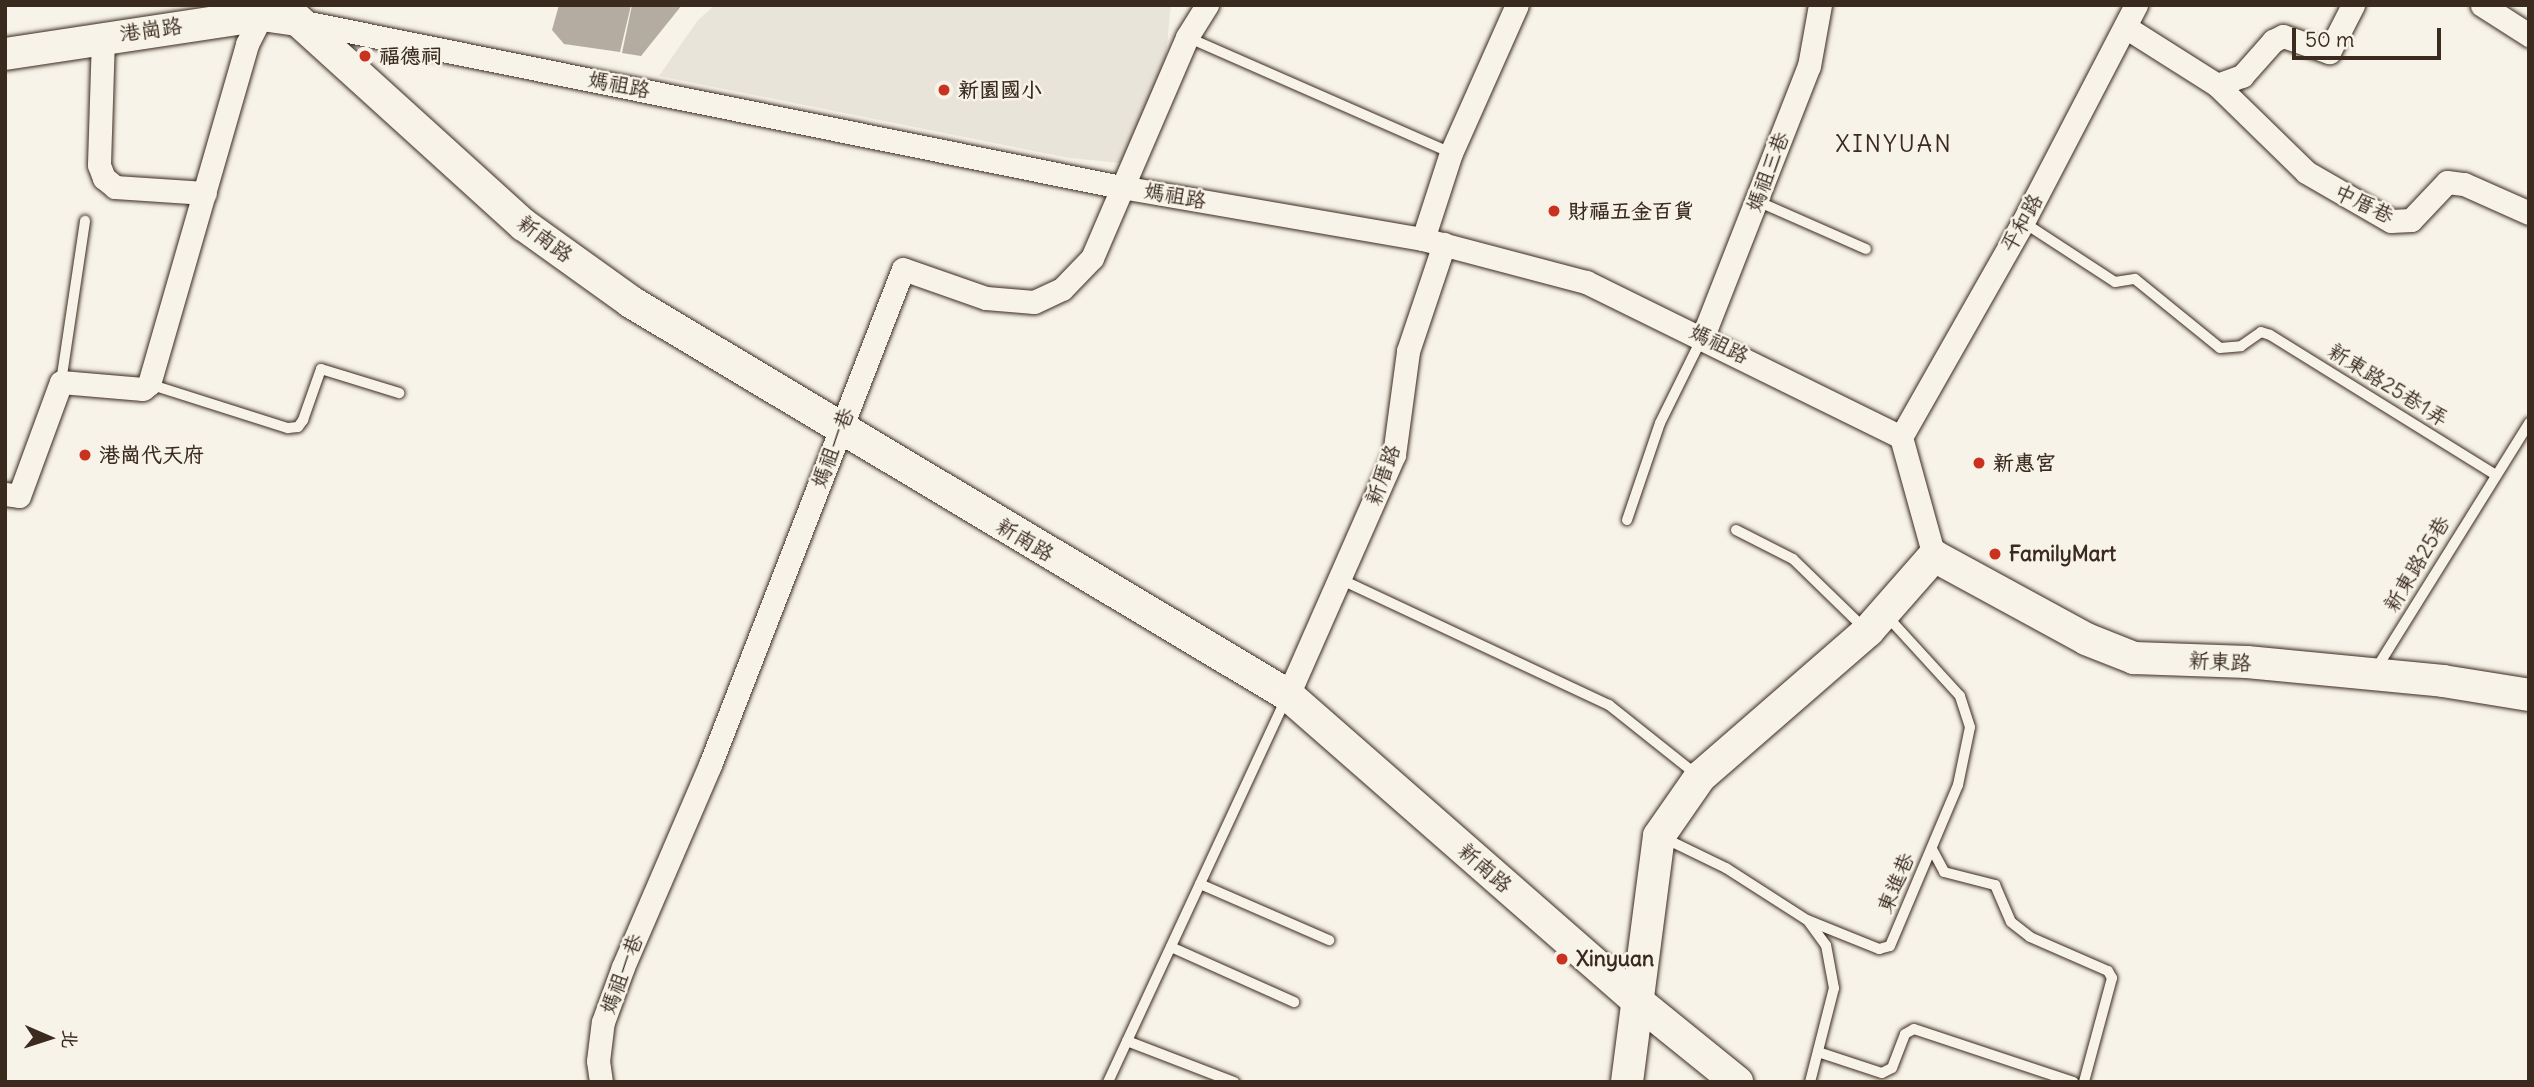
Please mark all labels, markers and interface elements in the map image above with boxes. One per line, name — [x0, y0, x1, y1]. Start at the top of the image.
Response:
street label: 港崗路 — [118, 13, 184, 47]
scale bar — [2296, 14, 2445, 58]
text: 50 m — [2305, 26, 2354, 53]
place label: 福德祠 — [379, 43, 442, 69]
marker: 福德祠 — [357, 48, 373, 64]
street label: 媽祖路 — [586, 67, 652, 103]
place label: 新園國小 — [958, 77, 1042, 103]
marker: 新園國小 — [936, 82, 952, 98]
street label: 媽祖三巷 — [1741, 128, 1795, 216]
district label: XINYUAN — [1836, 130, 1952, 158]
street label: 媽祖路 — [1142, 178, 1208, 214]
street label: 中厝巷 — [2330, 179, 2398, 229]
street label: 平和路 — [1996, 189, 2048, 257]
place label: 財福五金百貨 — [1568, 198, 1694, 224]
marker: 財福五金百貨 — [1546, 203, 1562, 219]
street label: 新南路 — [512, 210, 578, 268]
street label: 媽祖路 — [1685, 319, 1753, 369]
street label: 新東路25巷1弄 — [2323, 338, 2453, 432]
street label: 媽祖一巷 — [806, 404, 860, 492]
street label: 新厝路 — [1360, 441, 1406, 509]
place label: 港崗代天府 — [99, 442, 204, 468]
marker: 港崗代天府 — [77, 447, 93, 463]
place label: 新惠宮 — [1993, 450, 2056, 476]
marker: 新惠宮 — [1971, 455, 1987, 471]
street label: 新東路25巷 — [2378, 511, 2456, 617]
street label: 新南路 — [992, 513, 1058, 567]
place label: FamilyMart — [2009, 541, 2116, 567]
marker: FamilyMart — [1987, 546, 2003, 562]
street label: 新東路 — [2188, 648, 2252, 676]
street label: 新南路 — [1453, 838, 1517, 898]
street label: 東進巷 — [1872, 849, 1920, 917]
street label: 媽祖一巷 — [595, 930, 649, 1018]
place label: Xinyuan — [1576, 946, 1654, 972]
marker: Xinyuan — [1554, 951, 1570, 967]
north arrow — [14, 1003, 84, 1073]
text: 北 — [57, 1029, 82, 1049]

